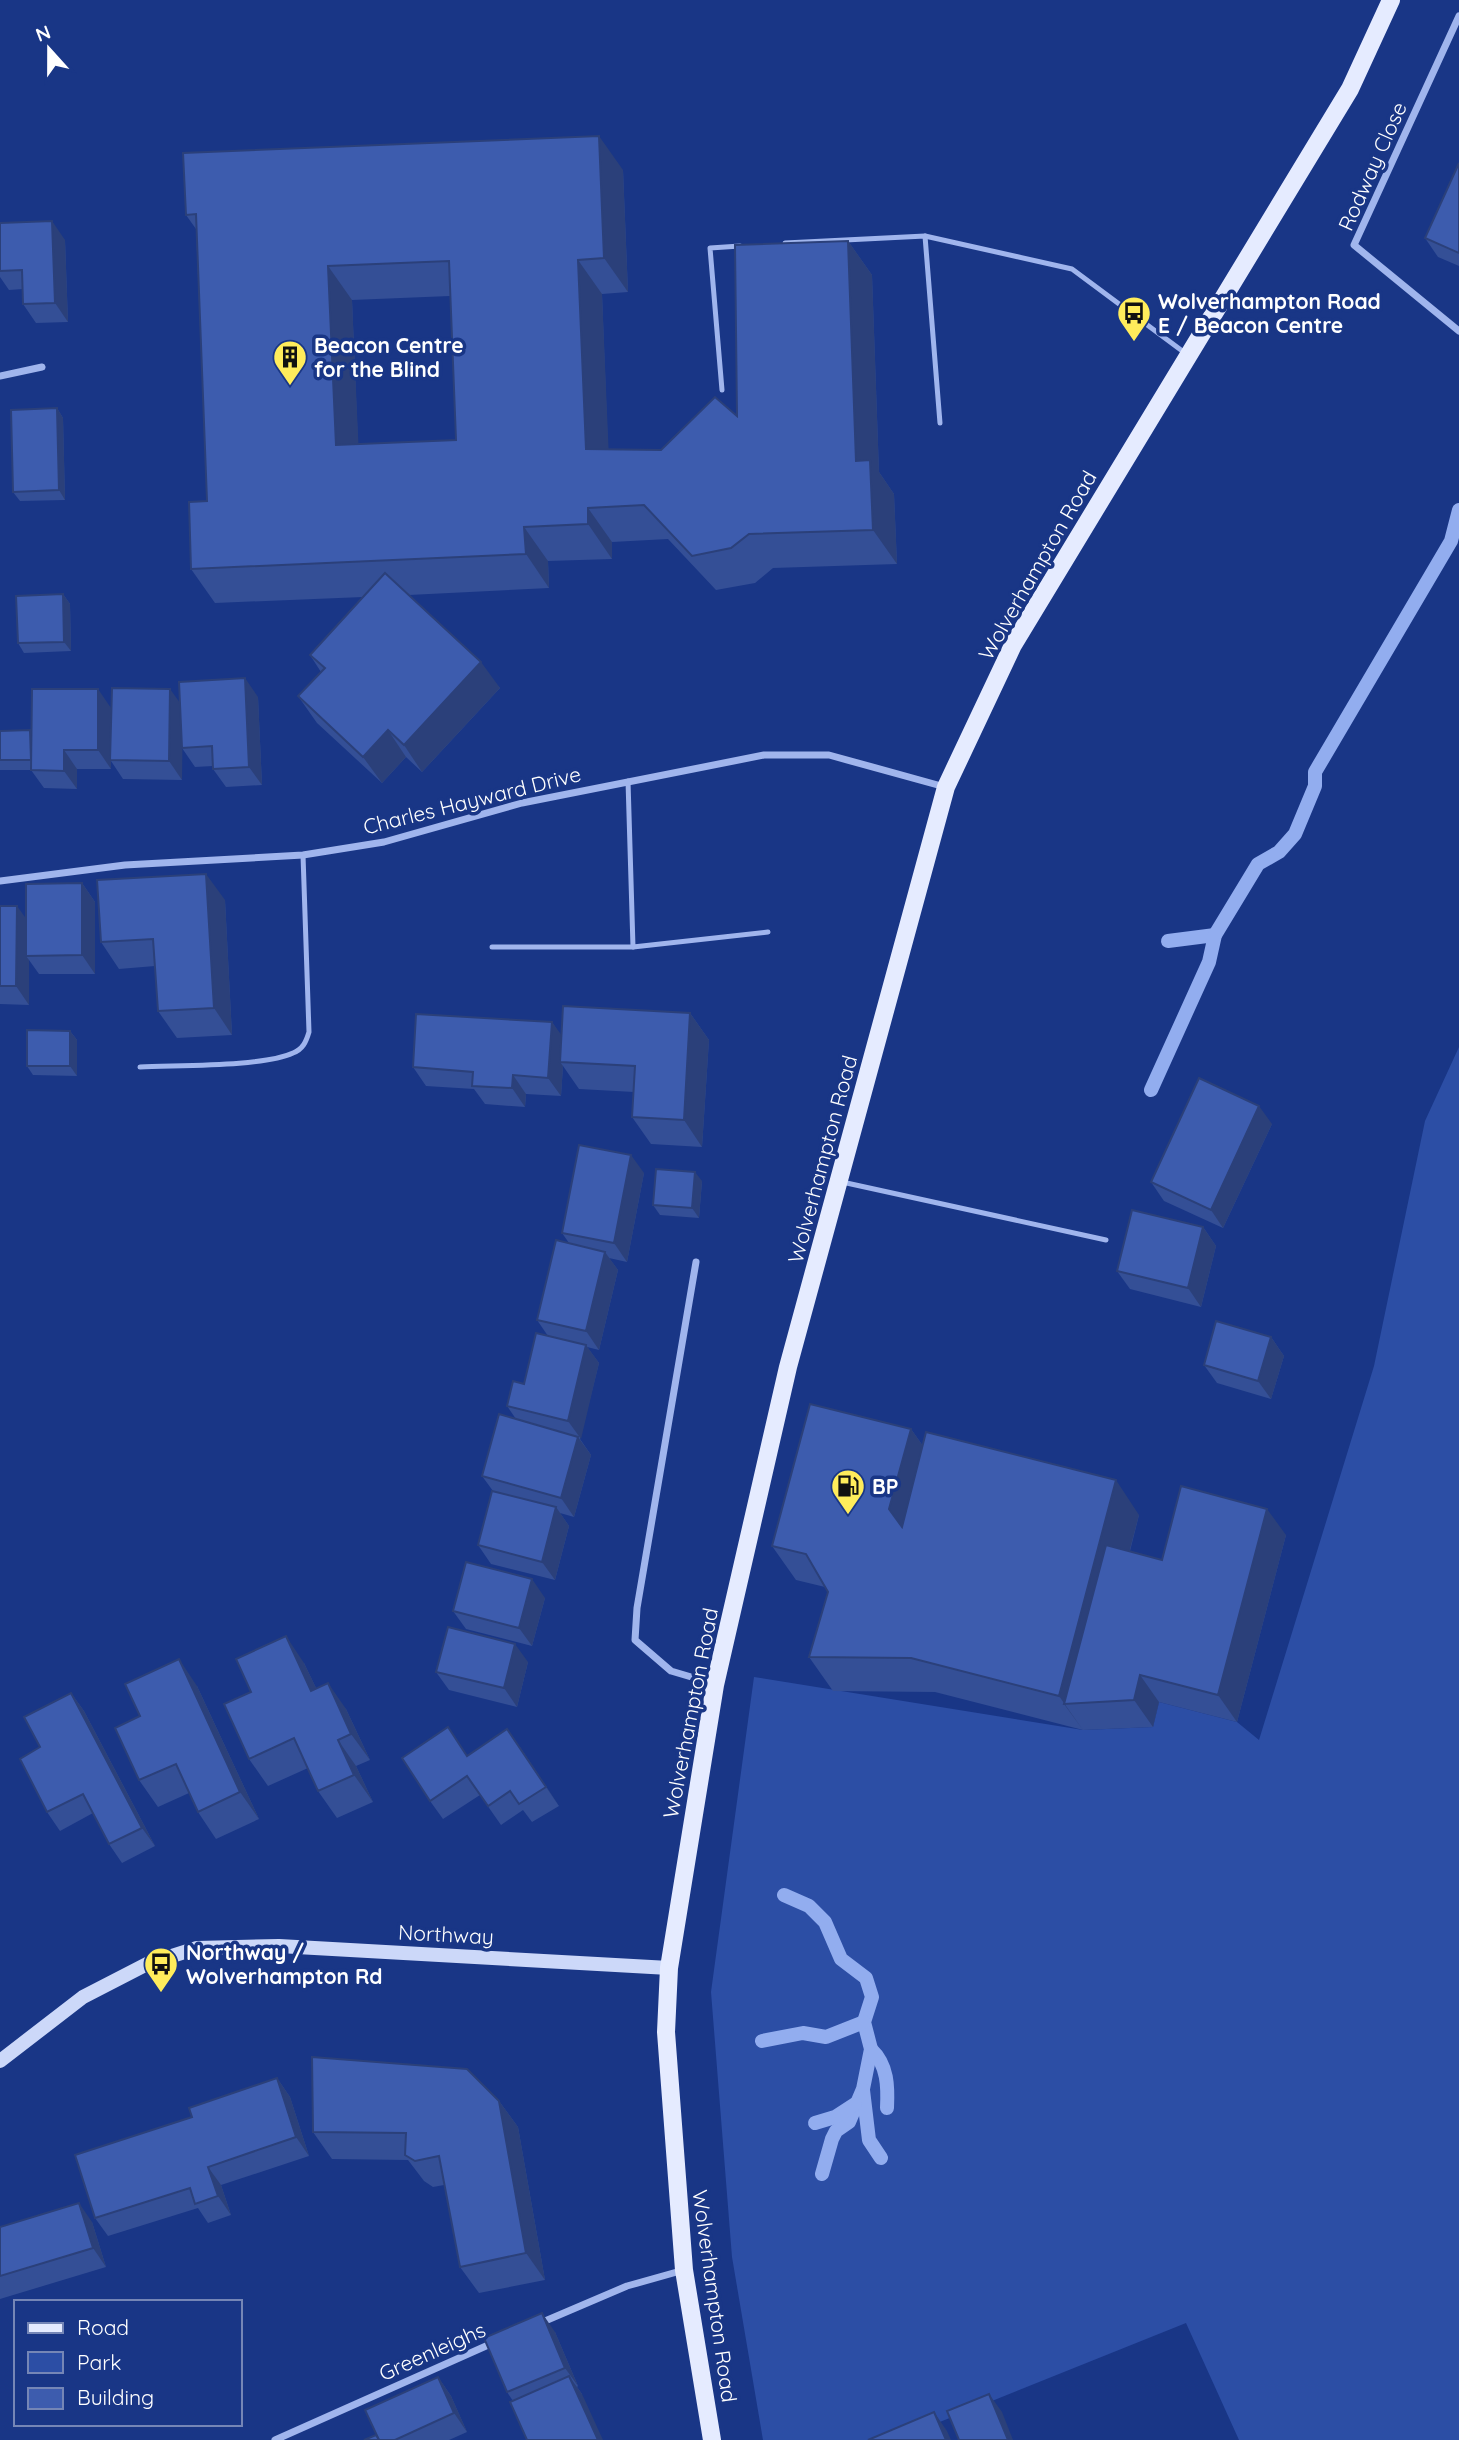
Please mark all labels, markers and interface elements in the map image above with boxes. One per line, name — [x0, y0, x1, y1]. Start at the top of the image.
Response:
north arrow — [14, 14, 84, 84]
text: N — [32, 19, 54, 47]
street label: Rodway Close — [1332, 98, 1412, 234]
place label: Wolverhampton Road E / Beacon Centre — [1158, 288, 1381, 338]
bus stop icon: Wolverhampton Road E / Beacon Centre — [1115, 294, 1153, 343]
place label: Beacon Centre for the Blind — [314, 332, 464, 382]
building icon: Beacon Centre for the Blind — [271, 338, 309, 387]
street label: Wolverhampton Road — [972, 466, 1102, 664]
street label: Charles Hayward Drive — [360, 760, 584, 840]
street label: Wolverhampton Road — [782, 1052, 862, 1266]
fuel station icon: BP — [829, 1467, 867, 1516]
place label: BP — [872, 1473, 898, 1499]
street label: Wolverhampton Road — [657, 1605, 723, 1821]
street label: Northway — [398, 1919, 494, 1949]
place label: Northway / Wolverhampton Rd — [186, 1939, 382, 1989]
bus stop icon: Northway / Wolverhampton Rd — [142, 1945, 180, 1994]
street label: Wolverhampton Road — [687, 2188, 743, 2404]
legend — [14, 2300, 242, 2426]
text: Road — [77, 2314, 129, 2340]
street label: Greenleighs — [375, 2316, 489, 2386]
text: Park — [77, 2349, 121, 2375]
text: Building — [77, 2384, 154, 2410]

